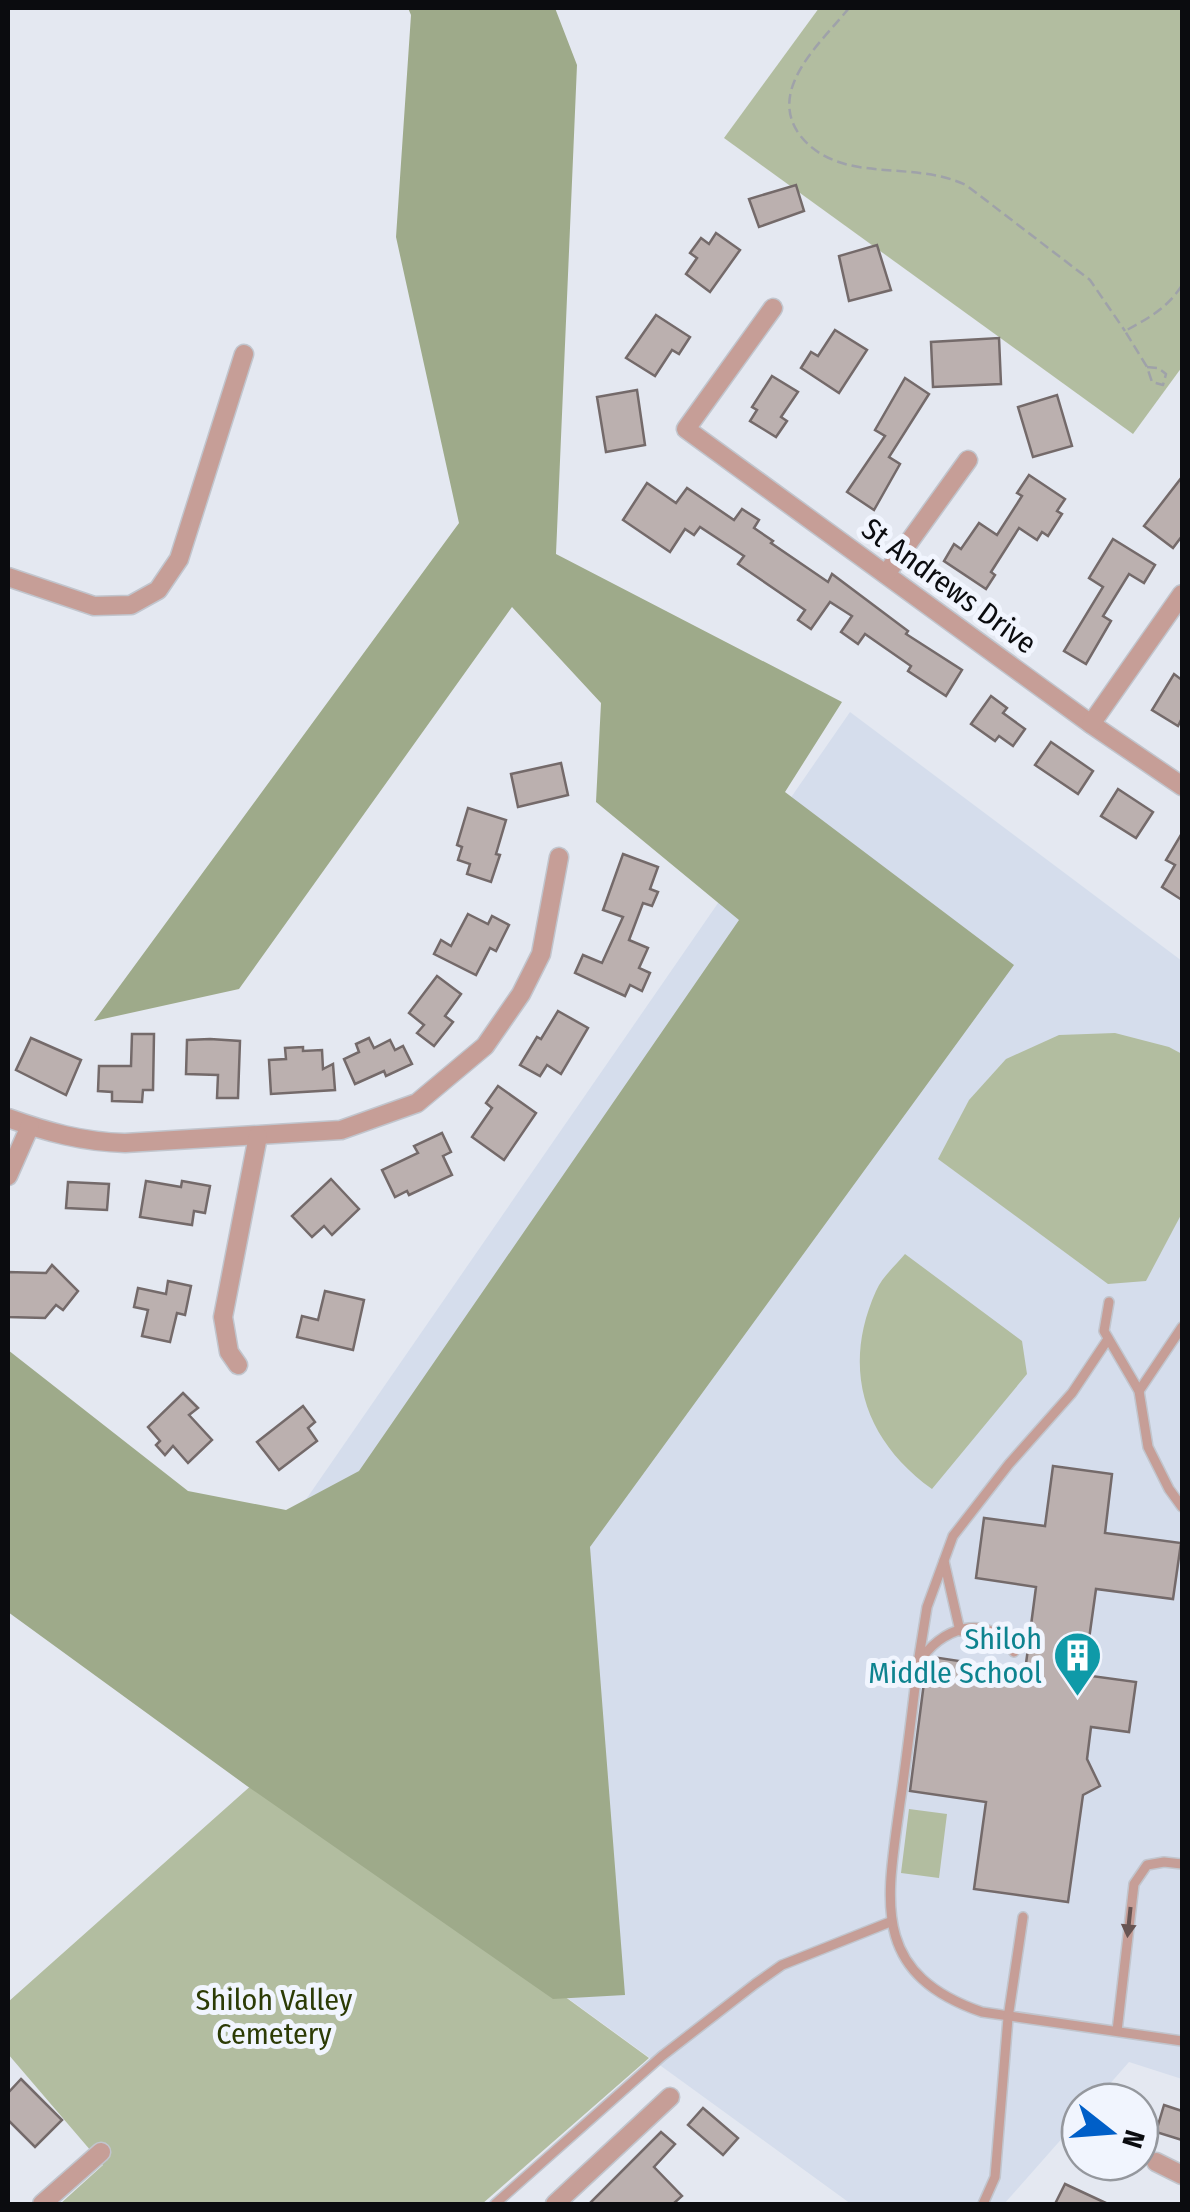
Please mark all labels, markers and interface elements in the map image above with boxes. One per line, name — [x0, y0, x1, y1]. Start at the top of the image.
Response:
street label: St Andrews Drive — [855, 511, 1043, 661]
place label: Shiloh Middle School — [868, 1621, 1042, 1691]
building icon: Shiloh Middle School — [1051, 1630, 1103, 1698]
one-way arrow — [1121, 1907, 1137, 1938]
park label: Shiloh Valley Cemetery — [196, 1982, 353, 2052]
north arrow — [1060, 2082, 1160, 2182]
text: N — [1115, 2126, 1152, 2152]

